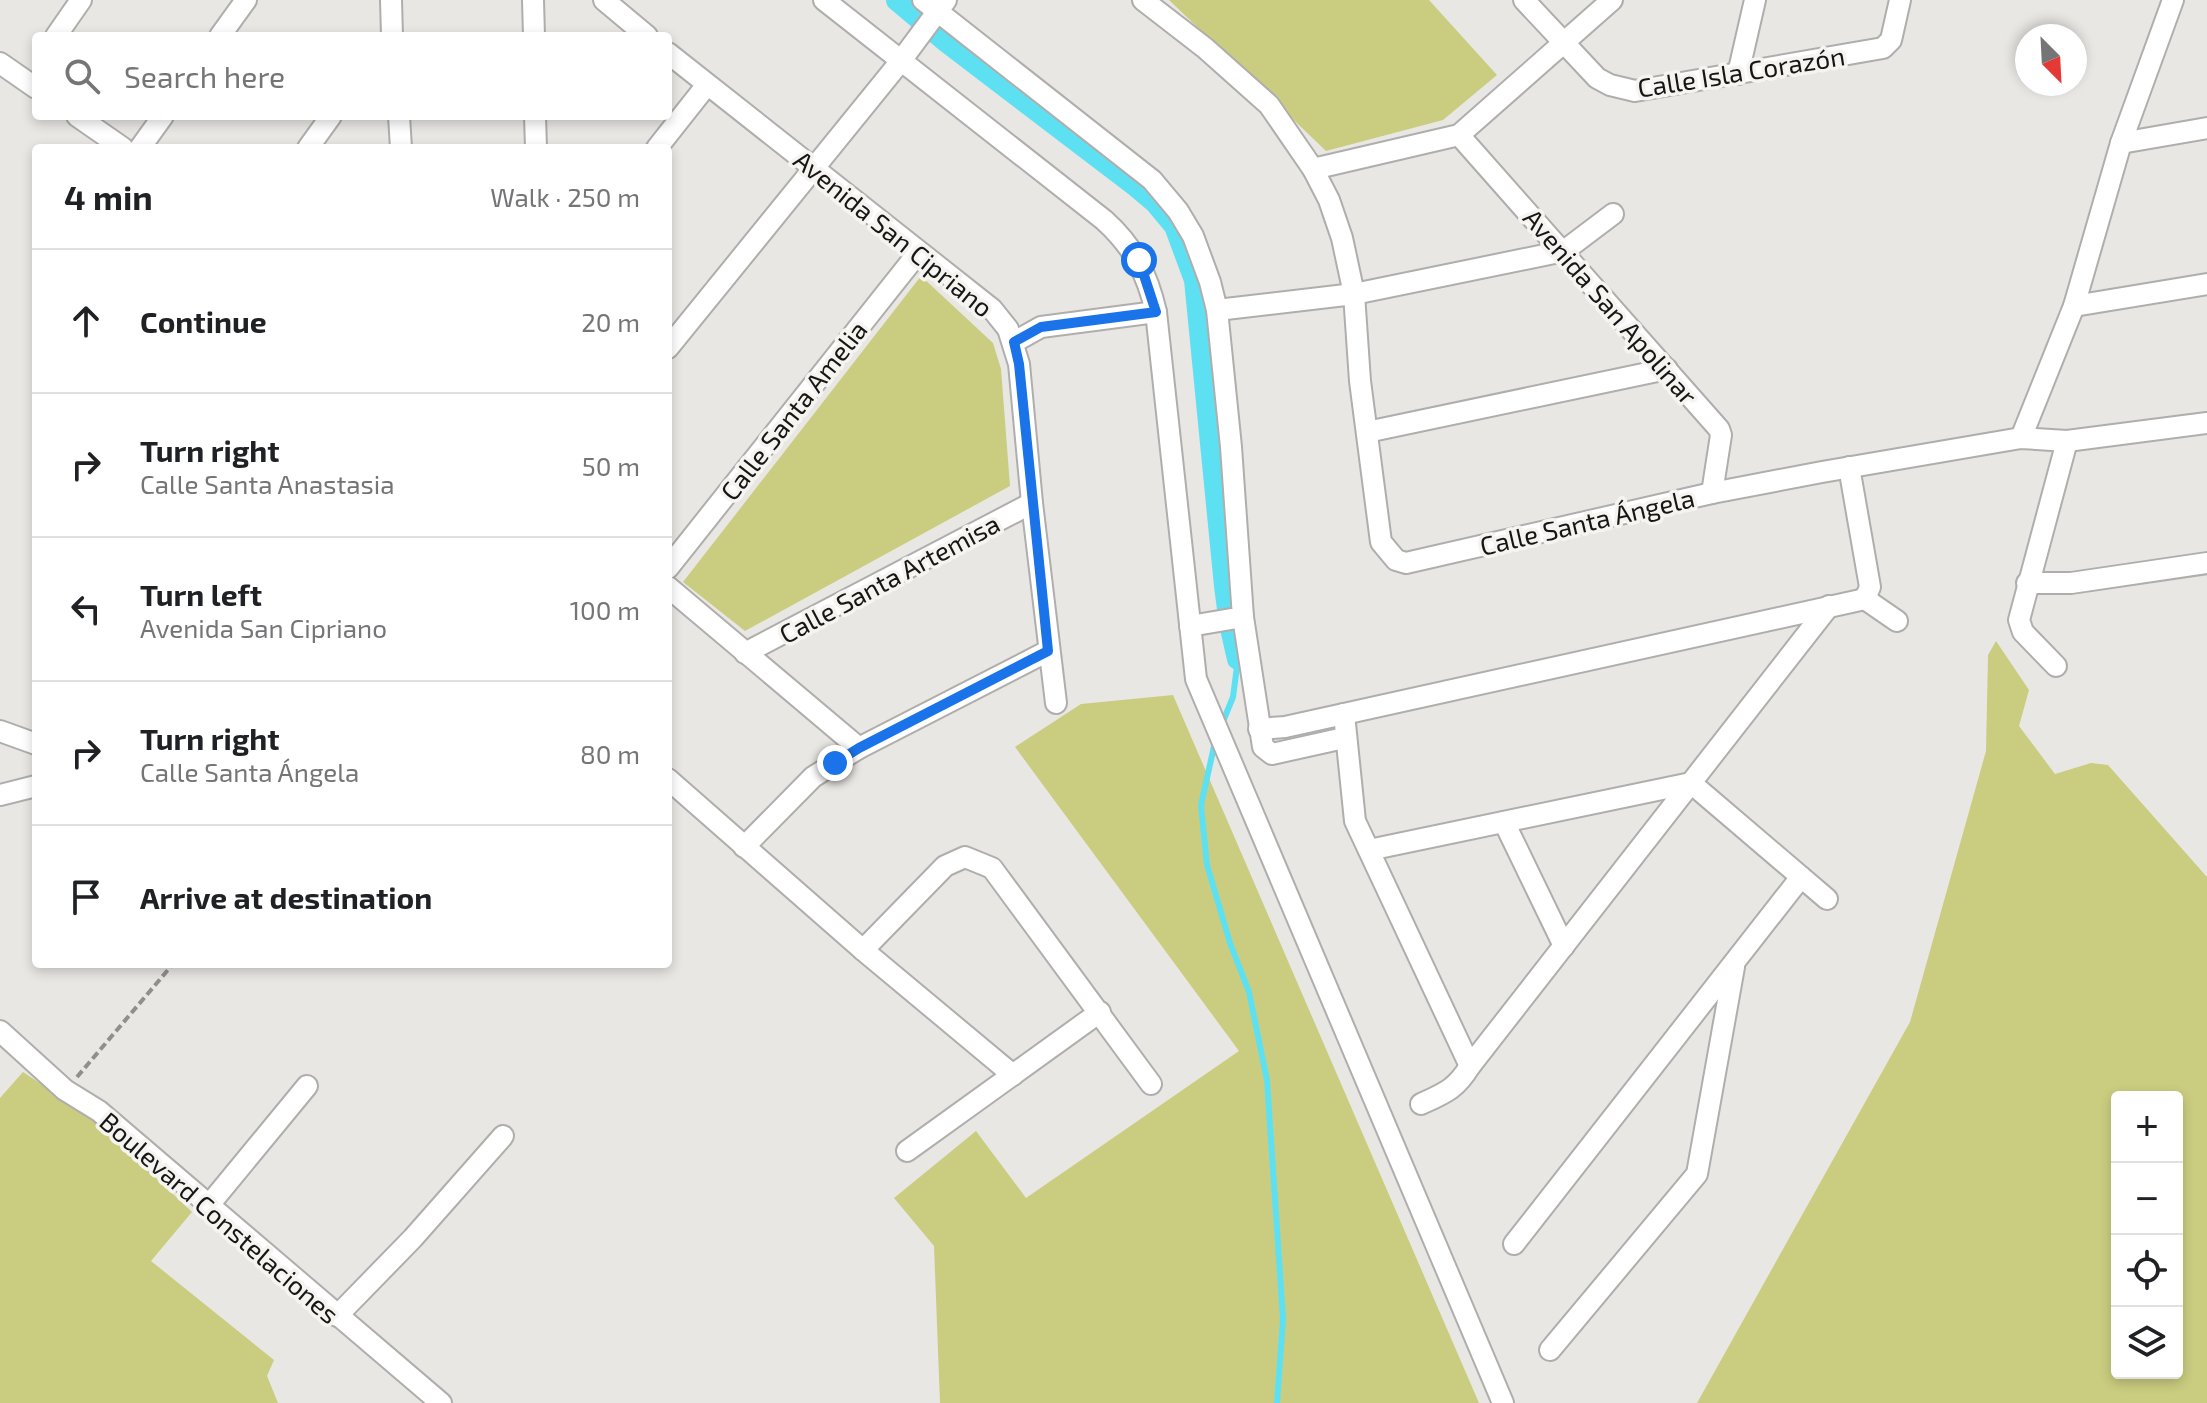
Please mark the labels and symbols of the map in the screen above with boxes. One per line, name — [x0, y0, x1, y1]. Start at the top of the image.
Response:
north arrow — [2015, 24, 2087, 96]
street label: Calle Isla Corazón — [1635, 39, 1847, 103]
street label: Avenida San Cipriano — [788, 143, 1000, 323]
street label: Avenida San Apolinar — [1518, 202, 1704, 410]
route start — [1121, 242, 1157, 278]
street label: Calle Santa Amelia — [713, 314, 873, 506]
street label: Calle Santa Ángela — [1477, 481, 1697, 561]
street label: Calle Santa Artemisa — [774, 507, 1004, 649]
route end — [817, 745, 853, 781]
street label: Boulevard Constelaciones — [94, 1105, 346, 1329]

